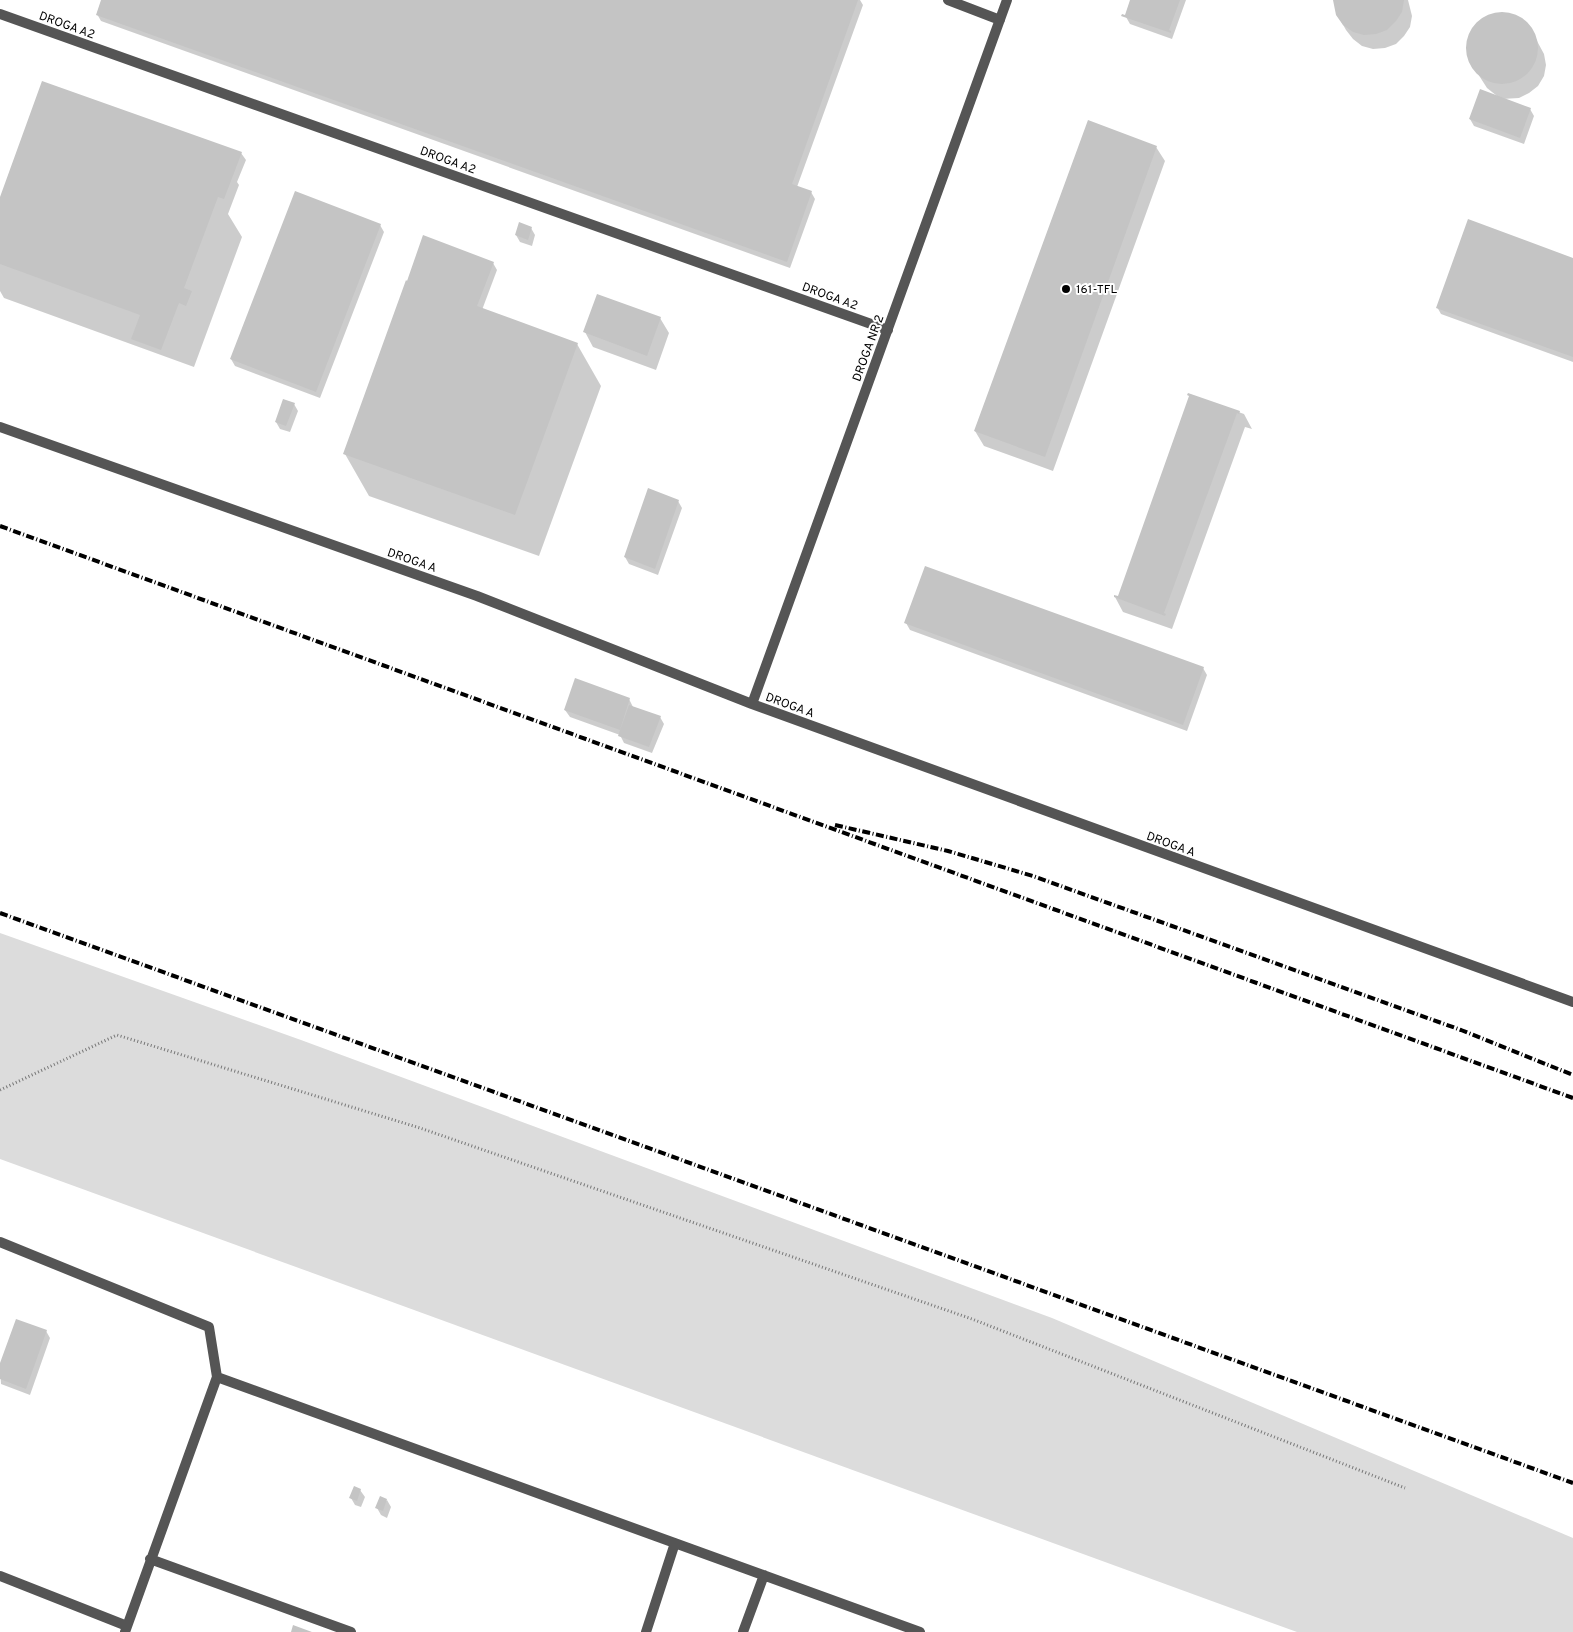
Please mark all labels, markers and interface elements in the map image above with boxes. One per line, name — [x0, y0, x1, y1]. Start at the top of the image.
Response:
street label: DROGA A2 — [36, 8, 97, 43]
street label: DROGA A2 — [417, 143, 478, 178]
street label: DROGA A2 — [799, 279, 860, 314]
place label: 161-TFL — [1076, 282, 1118, 298]
marker: 161-TFL — [1060, 283, 1072, 295]
street label: DROGA NR 2 — [849, 313, 888, 384]
street label: DROGA A — [385, 545, 438, 577]
street label: DROGA A — [763, 690, 816, 722]
street label: DROGA A — [1144, 829, 1197, 861]

